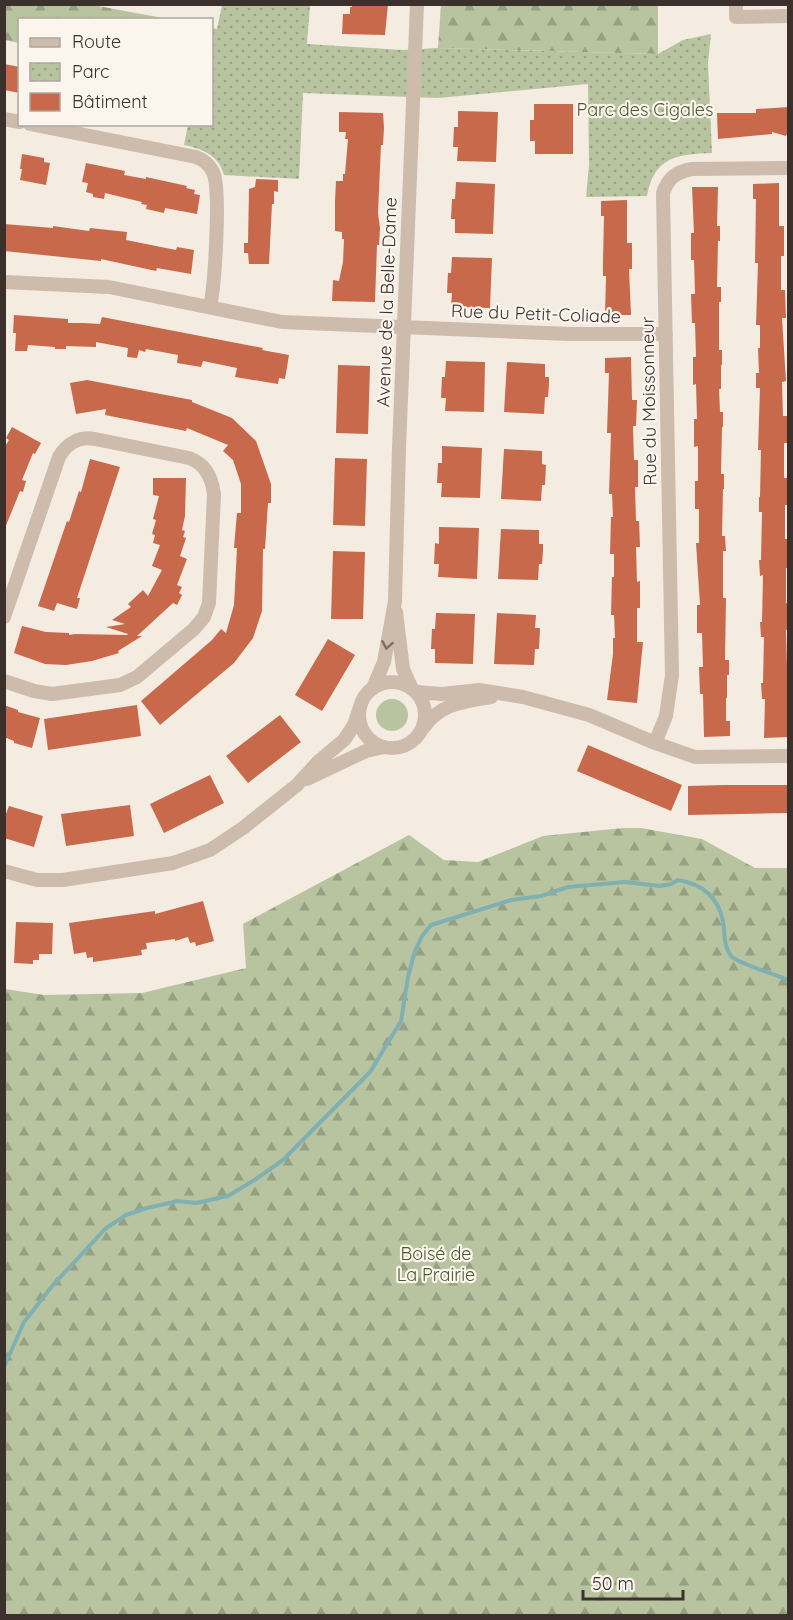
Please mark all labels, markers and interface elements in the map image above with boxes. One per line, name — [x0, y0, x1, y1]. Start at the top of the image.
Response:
legend — [18, 18, 213, 126]
text: Route — [72, 30, 121, 53]
text: Parc — [72, 60, 109, 83]
text: Bâtiment — [72, 90, 148, 113]
park label: Parc des Cigales — [577, 98, 713, 121]
street label: Avenue de la Belle-Dame — [371, 197, 402, 407]
street label: Rue du Petit-Coliade — [451, 299, 621, 328]
street label: Rue du Moissonneur — [636, 316, 661, 486]
one-way arrow — [381, 640, 394, 650]
park label: Boisé de La Prairie — [397, 1242, 475, 1286]
scale bar — [583, 1563, 684, 1601]
text: 50 m — [592, 1572, 634, 1595]

